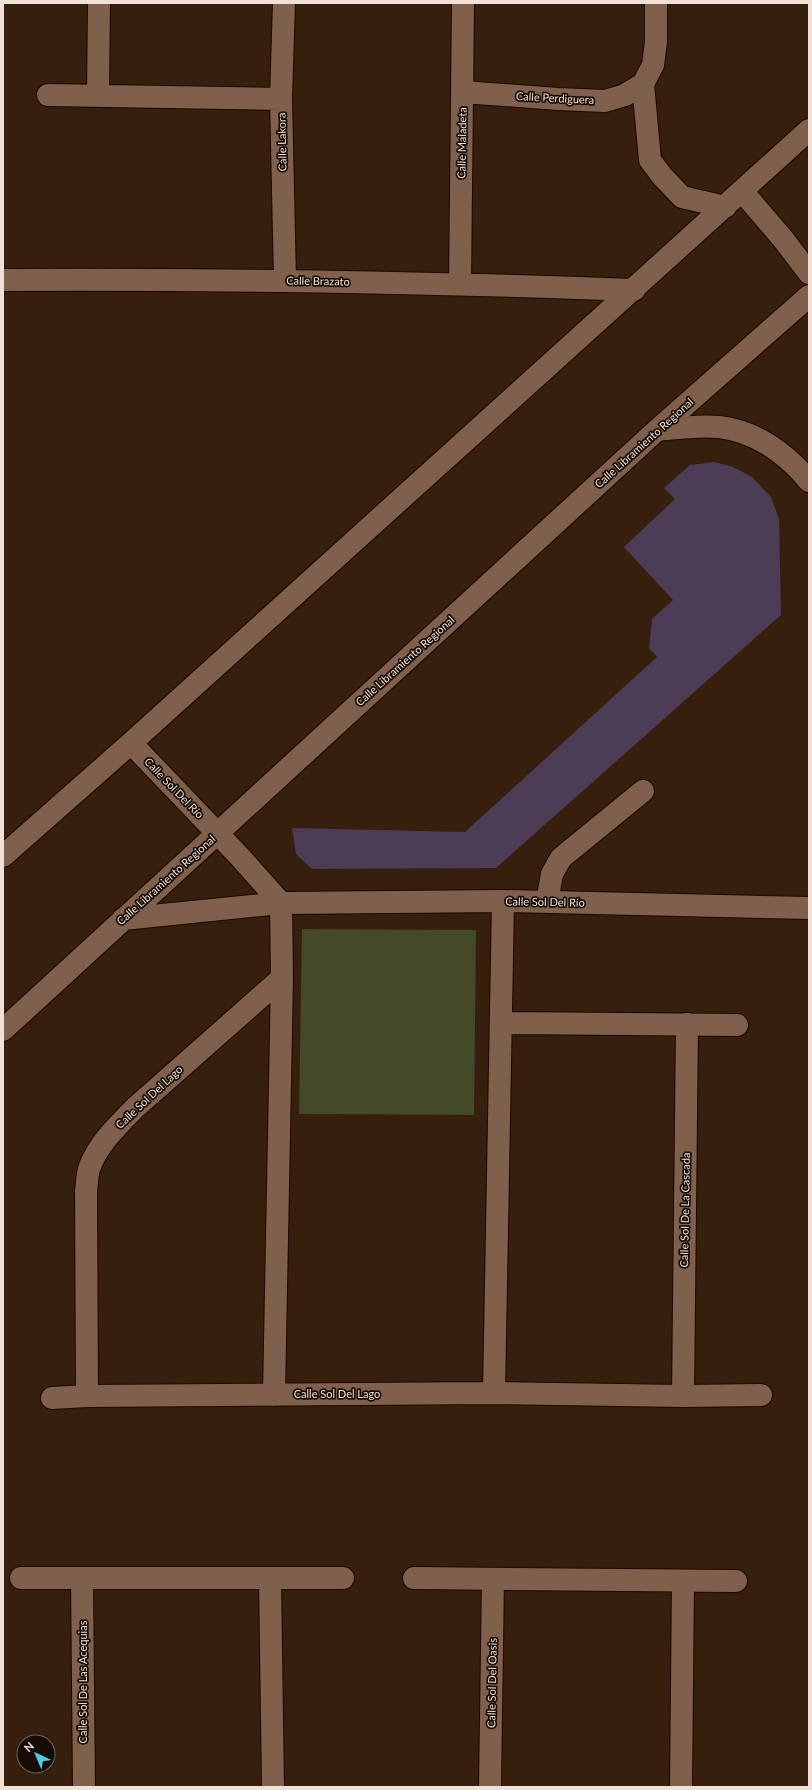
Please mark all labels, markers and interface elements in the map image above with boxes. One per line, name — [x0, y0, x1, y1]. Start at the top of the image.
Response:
street label: Calle Perdiguera — [516, 89, 595, 106]
street label: Calle Maladeta — [454, 107, 469, 179]
street label: Calle Lakora — [274, 113, 289, 171]
street label: Calle Brazato — [286, 273, 350, 288]
street label: Calle Libramiento Regional — [592, 395, 696, 490]
street label: Calle Libramiento Regional — [353, 613, 457, 708]
street label: Calle Sol Del Río — [142, 755, 207, 821]
street label: Calle Libramiento Regional — [114, 832, 218, 927]
street label: Calle Sol Del Río — [505, 894, 585, 909]
street label: Calle Sol Del Lago — [113, 1062, 185, 1131]
street label: Calle Sol De La Cascada — [677, 1152, 692, 1268]
street label: Calle Sol Del Lago — [294, 1387, 380, 1400]
street label: Calle Sol De Las Acequias — [76, 1620, 89, 1743]
street label: Calle Sol Del Oasis — [484, 1638, 499, 1728]
north arrow — [16, 1734, 56, 1774]
text: N — [21, 1739, 36, 1754]

